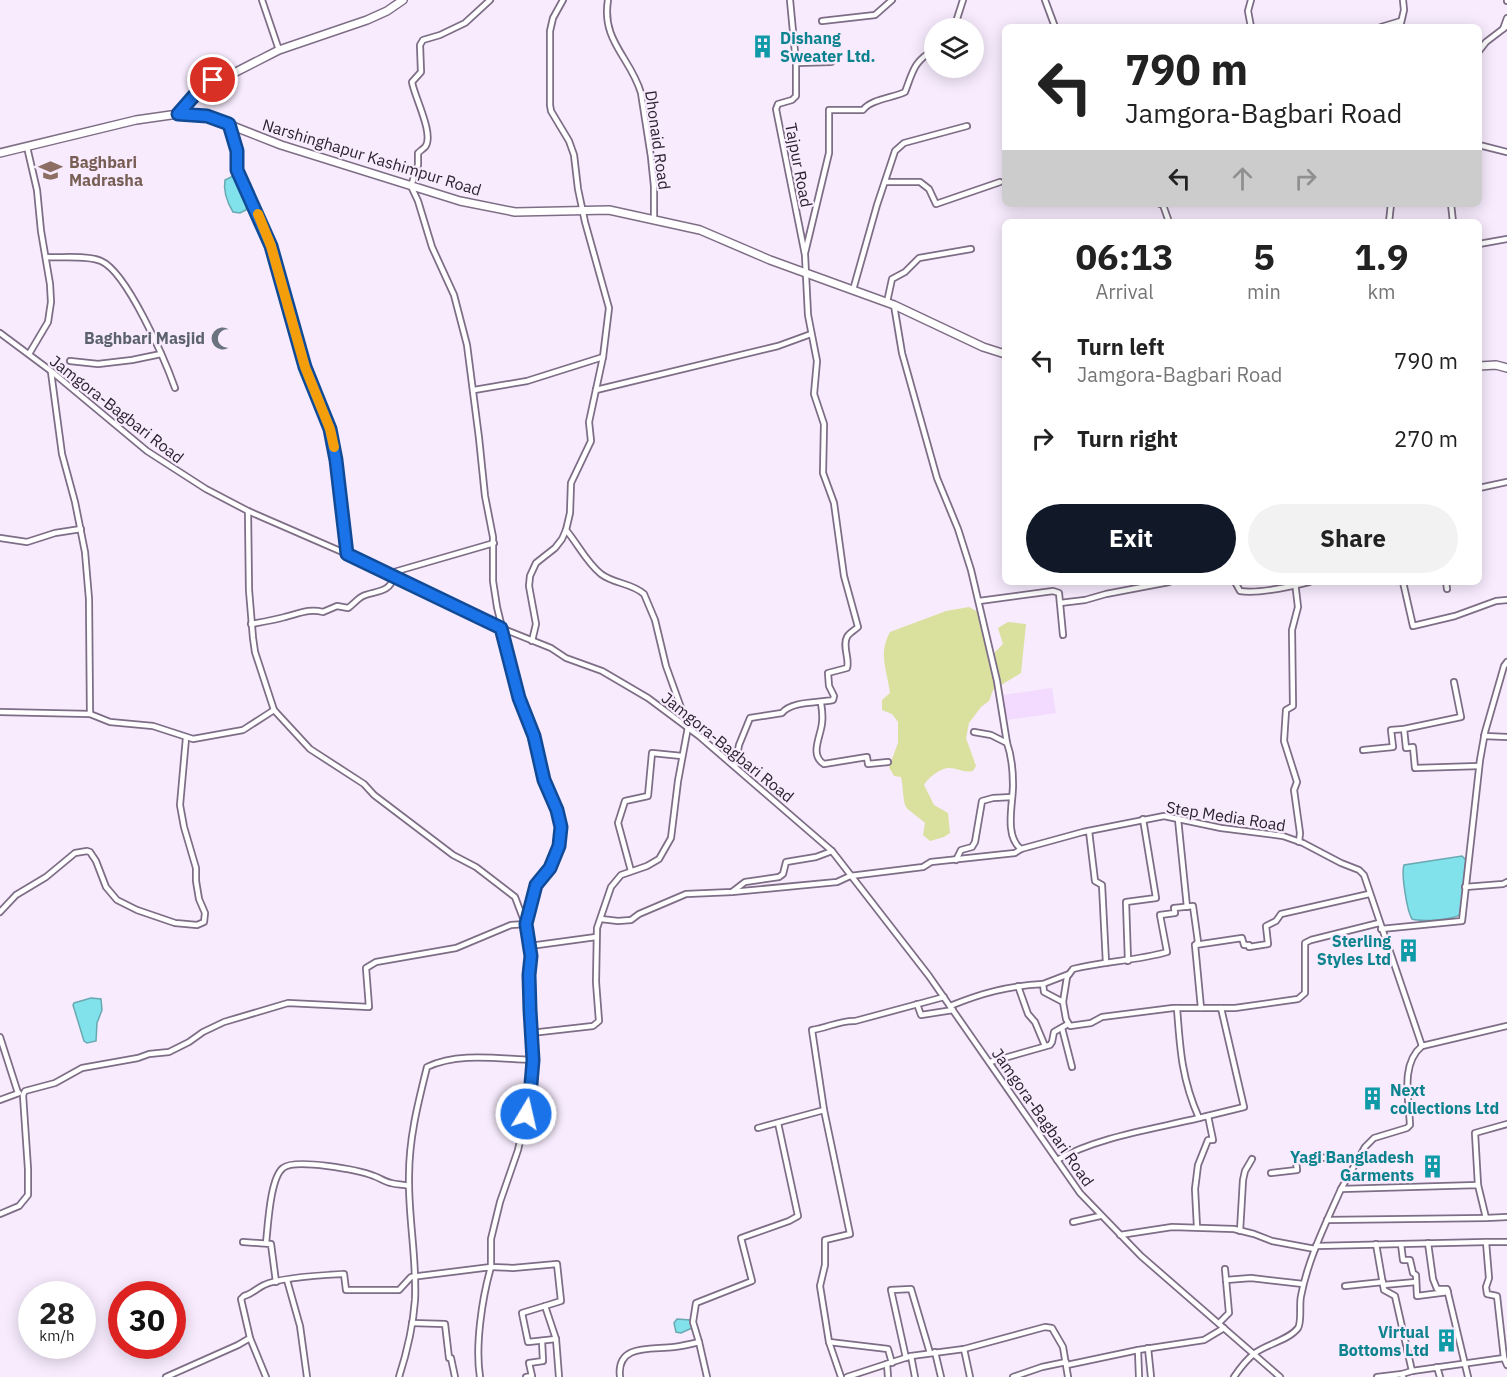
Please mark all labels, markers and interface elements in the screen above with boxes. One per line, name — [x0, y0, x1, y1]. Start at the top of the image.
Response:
map controls — [924, 18, 984, 78]
button: layers — [924, 18, 984, 78]
place label: Dishang Sweater Ltd. — [780, 28, 876, 66]
building icon: Dishang Sweater Ltd. — [749, 34, 775, 60]
text: 790 m — [1125, 42, 1248, 97]
icon: left — [1026, 48, 1104, 126]
pin — [187, 54, 238, 105]
icon: arrive — [196, 63, 229, 96]
street label: Dhonaid Road — [641, 89, 675, 191]
text: Jamgora-Bagbari Road — [1125, 95, 1402, 130]
street label: Narshinghapur Kashimpur Road — [260, 114, 484, 200]
street label: Tajpur Road — [781, 121, 817, 209]
place label: Baghbari Madrasha — [69, 152, 143, 190]
school or university icon: Baghbari Madrasha — [38, 158, 64, 184]
icon: left — [1163, 162, 1196, 195]
icon: ahead — [1226, 162, 1259, 195]
icon: right — [1289, 162, 1322, 195]
text: 06:13 — [1075, 233, 1174, 280]
text: 5 — [1253, 233, 1275, 280]
text: 1.9 — [1354, 233, 1409, 280]
text: Arrival — [1095, 278, 1154, 305]
text: min — [1247, 278, 1281, 305]
text: km — [1367, 278, 1395, 305]
mosque icon: Baghbari Masjid — [210, 325, 236, 351]
place label: Baghbari Masjid — [84, 328, 205, 348]
text: Turn left — [1077, 332, 1165, 361]
icon: left — [1026, 344, 1059, 377]
text: 790 m — [1394, 346, 1458, 375]
street label: Jamgora-Bagbari Road — [46, 351, 188, 467]
text: Jamgora-Bagbari Road — [1077, 361, 1282, 388]
icon: right — [1026, 422, 1059, 455]
text: Turn right — [1077, 424, 1178, 453]
text: 270 m — [1394, 424, 1458, 453]
button: Exit — [1026, 504, 1236, 573]
button: Share — [1248, 504, 1458, 573]
street label: Jamgora-Bagbari Road — [658, 688, 798, 806]
street label: Step Media Road — [1165, 797, 1287, 835]
place label: Sterling Styles Ltd — [1317, 931, 1391, 969]
building icon: Sterling Styles Ltd — [1396, 937, 1422, 963]
street label: Jamgora-Bagbari Road — [988, 1044, 1098, 1190]
place label: Next collections Ltd — [1390, 1080, 1499, 1118]
position arrow — [494, 1082, 558, 1146]
building icon: Next collections Ltd — [1359, 1086, 1385, 1112]
place label: Yagi Bangladesh Garments — [1290, 1147, 1414, 1185]
building icon: Yagi Bangladesh Garments — [1419, 1153, 1445, 1179]
speed limit sign: 30 — [108, 1281, 186, 1359]
text: 28 — [39, 1293, 75, 1332]
place label: Virtual Bottoms Ltd — [1338, 1322, 1429, 1360]
text: km/h — [39, 1326, 75, 1345]
building icon: Virtual Bottoms Ltd — [1434, 1328, 1460, 1354]

